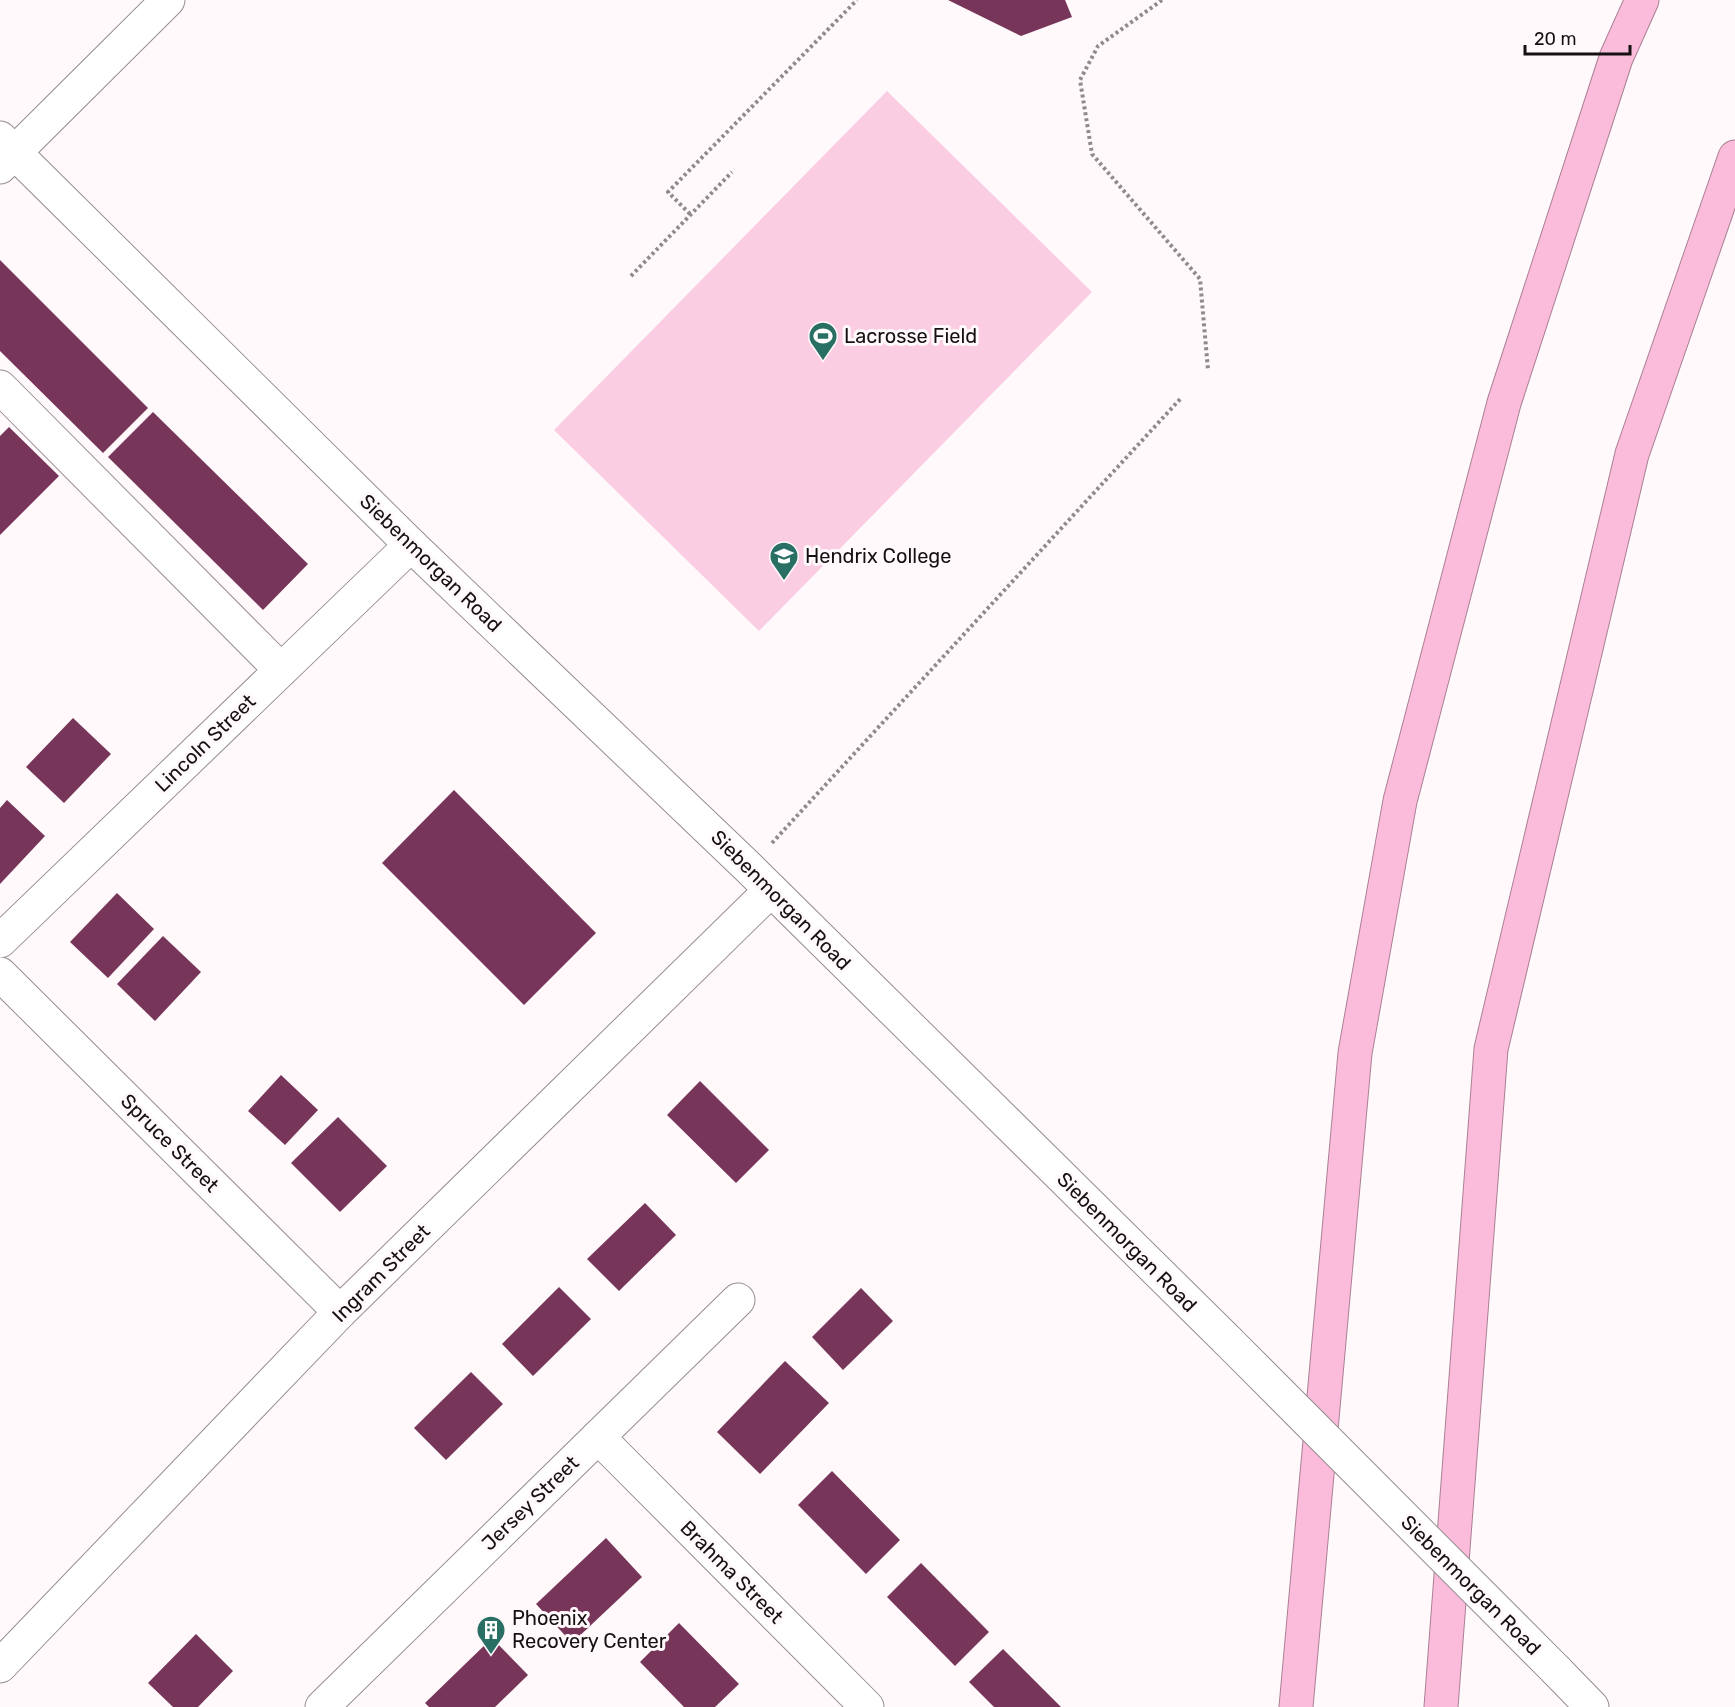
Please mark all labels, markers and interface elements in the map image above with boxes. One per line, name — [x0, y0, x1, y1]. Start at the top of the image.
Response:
scale bar — [1525, 18, 1630, 56]
text: 20 m — [1534, 28, 1576, 50]
sports icon: Lacrosse Field — [807, 320, 839, 362]
place label: Lacrosse Field — [844, 324, 977, 348]
street label: Siebenmorgan Road — [355, 489, 507, 637]
school or university icon: Hendrix College — [768, 540, 800, 582]
place label: Hendrix College — [805, 544, 951, 568]
street label: Lincoln Street — [150, 689, 260, 797]
street label: Siebenmorgan Road — [706, 825, 856, 975]
street label: Spruce Street — [116, 1089, 224, 1197]
street label: Siebenmorgan Road — [1052, 1167, 1202, 1317]
street label: Ingram Street — [327, 1219, 435, 1327]
street label: Jersey Street — [476, 1451, 584, 1555]
street label: Siebenmorgan Road — [1396, 1510, 1546, 1660]
street label: Brahma Street — [676, 1516, 789, 1629]
place label: Phoenix Recovery Center — [512, 1606, 667, 1653]
building icon: Phoenix Recovery Center — [475, 1614, 507, 1656]

